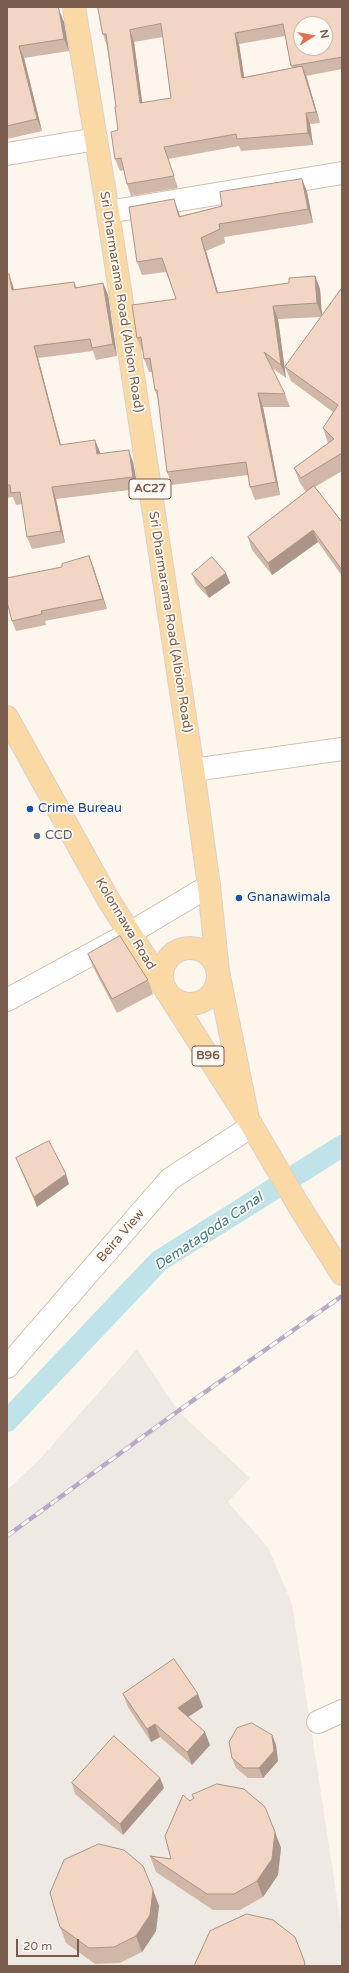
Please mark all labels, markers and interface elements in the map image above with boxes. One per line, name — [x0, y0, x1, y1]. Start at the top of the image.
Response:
north arrow — [293, 16, 333, 56]
text: N — [317, 28, 332, 39]
street label: Sri Dharmarama Road (Albion Road) — [96, 190, 146, 414]
road number: AC27 — [129, 479, 171, 499]
street label: Sri Dharmarama Road (Albion Road) — [145, 510, 195, 734]
place label: Crime Bureau — [38, 801, 122, 817]
marker: Crime Bureau — [25, 804, 35, 814]
place label: CCD — [45, 828, 73, 844]
marker: CCD — [32, 831, 42, 841]
street label: Kolonnawa Road — [91, 875, 159, 973]
place label: Gnanawimala — [247, 890, 330, 906]
marker: Gnanawimala — [234, 893, 244, 903]
road number: B96 — [192, 1046, 224, 1066]
water label: Dematagoda Canal — [152, 1189, 266, 1275]
street label: Beira View — [94, 1206, 148, 1266]
scale bar — [18, 1931, 81, 1957]
text: 20 m — [23, 1939, 52, 1953]

